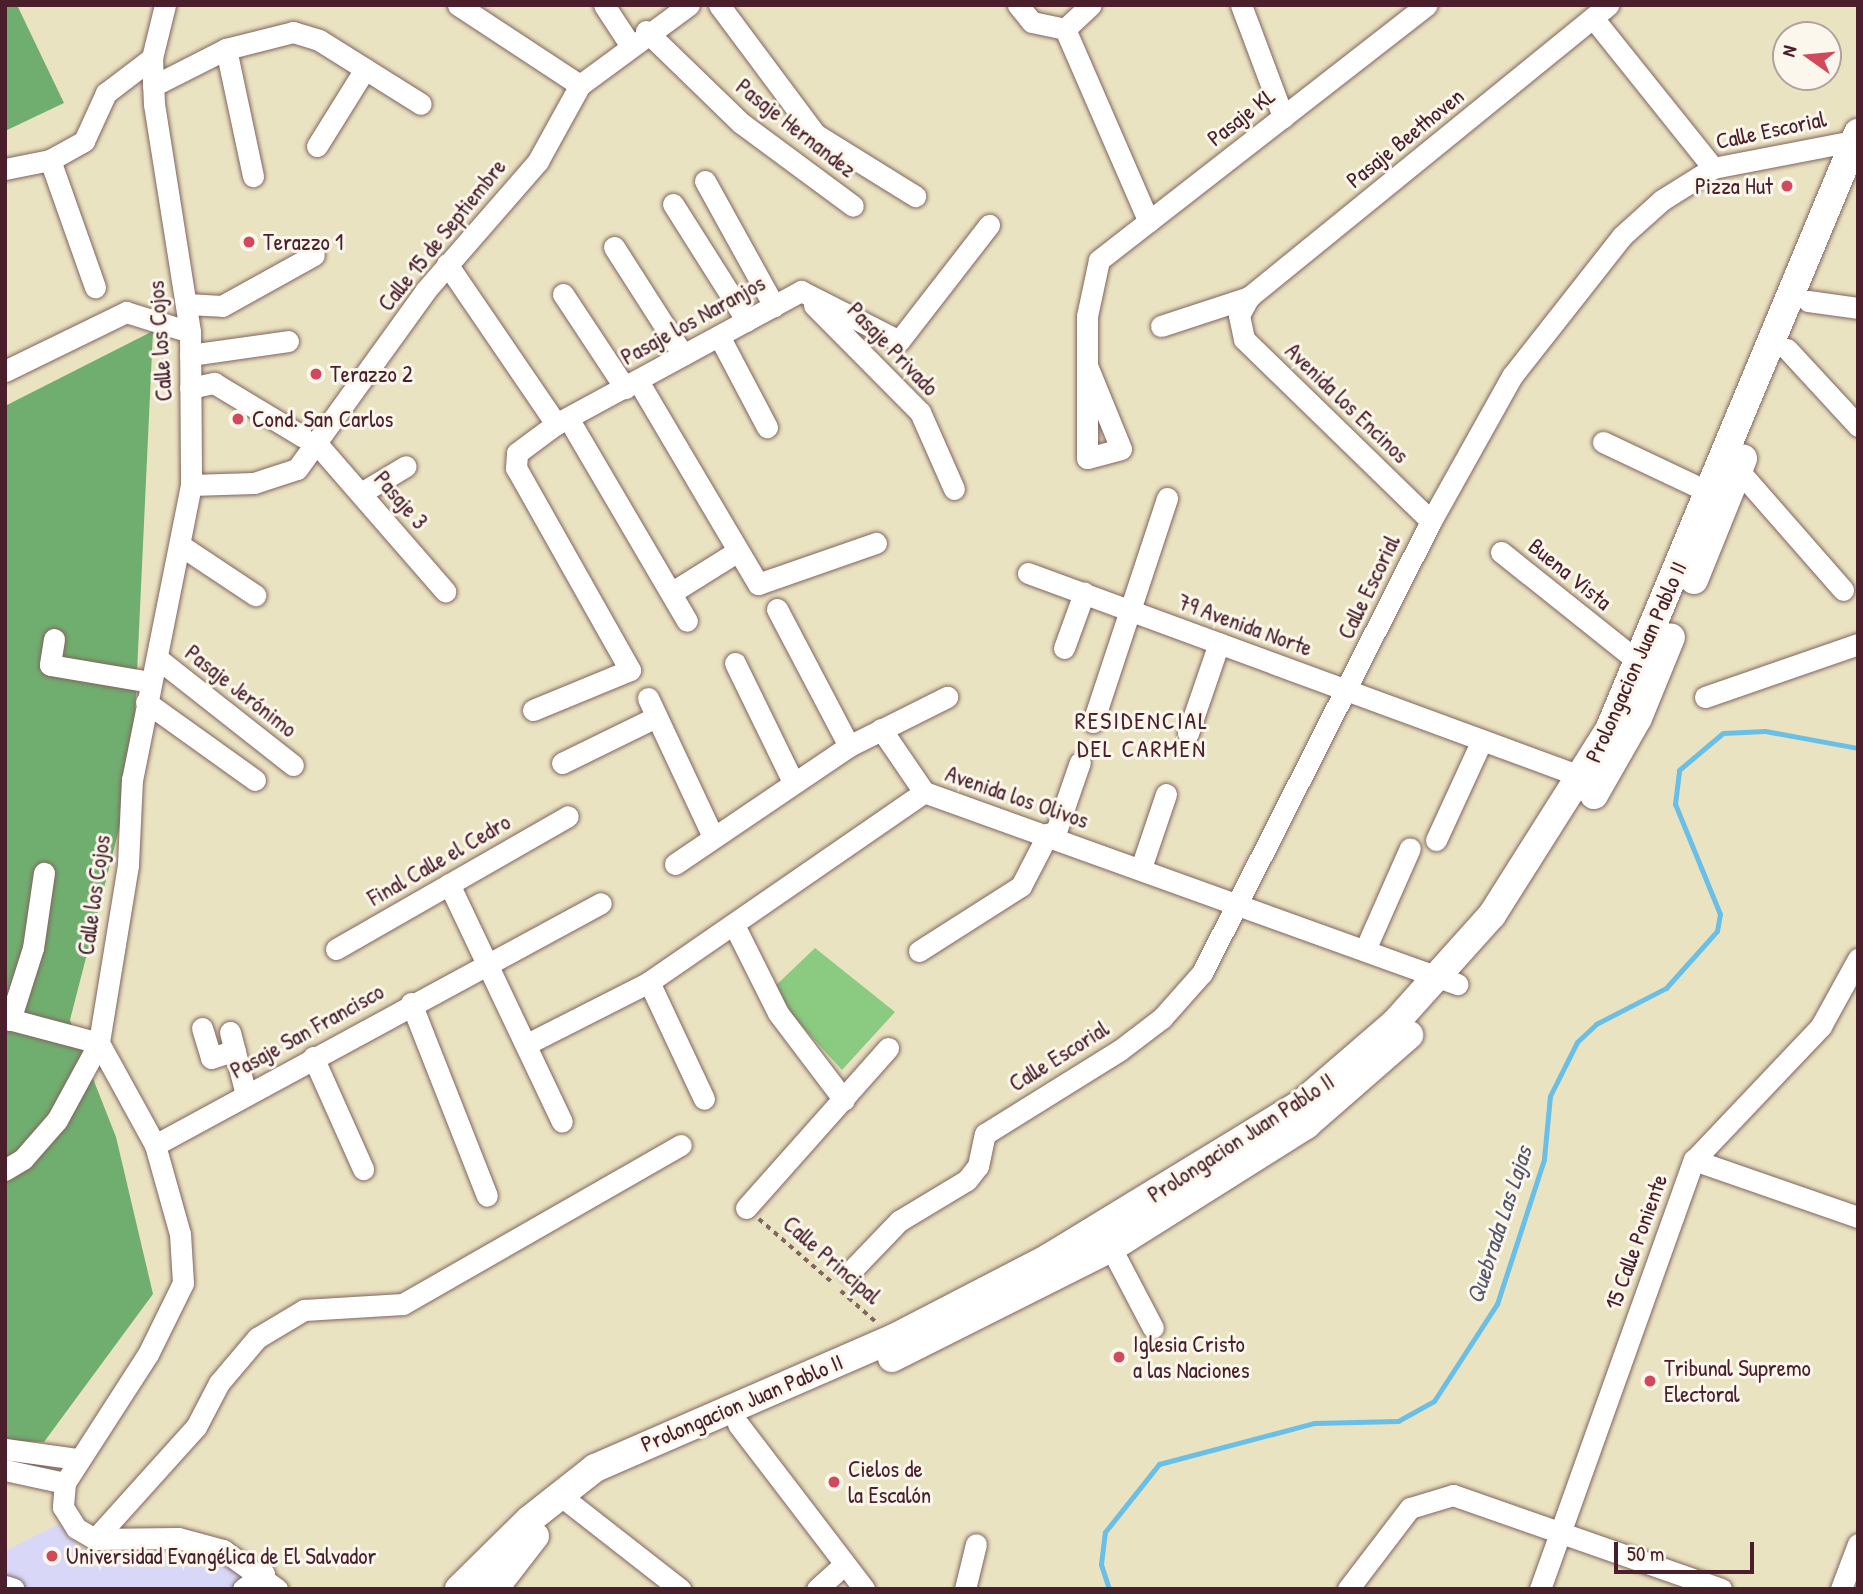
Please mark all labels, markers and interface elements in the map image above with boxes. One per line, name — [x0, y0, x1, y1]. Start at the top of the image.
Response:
north arrow — [1772, 21, 1842, 91]
text: N — [1775, 43, 1803, 59]
street label: Pasaje Hernandez — [731, 73, 861, 183]
street label: Pasaje KL — [1202, 82, 1280, 152]
street label: Pasaje Beethoven — [1341, 82, 1469, 194]
street label: Calle Escorial — [1713, 105, 1829, 155]
street label: Calle 15 de Septiembre — [372, 153, 512, 317]
place label: Pizza Hut — [1695, 172, 1773, 200]
marker: Pizza Hut — [1779, 178, 1795, 194]
place label: Terazzo 1 — [263, 228, 343, 256]
marker: Terazzo 1 — [241, 234, 257, 250]
street label: Pasaje los Naranjos — [616, 269, 770, 371]
street label: Calle los Cojos — [142, 280, 178, 402]
street label: Pasaje Privado — [842, 296, 944, 402]
street label: Avenida los Encinos — [1279, 337, 1415, 469]
place label: Terazzo 2 — [330, 360, 413, 388]
marker: Terazzo 2 — [308, 366, 324, 382]
place label: Cond. San Carlos — [252, 405, 393, 433]
marker: Cond. San Carlos — [230, 411, 246, 427]
street label: Pasaje 3 — [368, 465, 434, 535]
street label: Calle Escorial — [1332, 530, 1406, 644]
street label: Buena Vista — [1523, 532, 1617, 616]
street label: Prolongacion Juan Pablo II — [1579, 557, 1693, 767]
street label: 79 Avenida Norte — [1174, 588, 1316, 662]
street label: Pasaje Jerónimo — [180, 639, 302, 743]
district label: RESIDENCIAL DEL CARMEN — [1076, 707, 1208, 763]
street label: Avenida los Olivos — [942, 760, 1092, 834]
street label: Final Calle el Cedro — [363, 808, 515, 912]
street label: Calle los Cojos — [72, 833, 116, 957]
street label: Pasaje San Francisco — [225, 977, 389, 1085]
street label: Calle Escorial — [1004, 1015, 1114, 1097]
street label: Prolongacion Juan Pablo II — [1143, 1067, 1339, 1209]
water label: Quebrada Las Lajas — [1460, 1143, 1538, 1307]
street label: 15 Calle Poniente — [1599, 1171, 1673, 1313]
street label: Calle Principal — [777, 1210, 887, 1310]
place label: Iglesia Cristo a las Naciones — [1133, 1330, 1250, 1384]
street label: Prolongacion Juan Pablo II — [637, 1348, 847, 1458]
marker: Iglesia Cristo a las Naciones — [1111, 1349, 1127, 1365]
place label: Tribunal Supremo Electoral — [1664, 1354, 1811, 1408]
marker: Tribunal Supremo Electoral — [1642, 1373, 1658, 1389]
place label: Cielos de la Escalón — [848, 1455, 931, 1509]
marker: Cielos de la Escalón — [826, 1474, 842, 1490]
scale bar — [1618, 1528, 1758, 1572]
text: 50 m — [1627, 1539, 1664, 1568]
place label: Universidad Evangélica de El Salvador — [66, 1542, 376, 1570]
marker: Universidad Evangélica de El Salvador — [44, 1548, 60, 1564]

